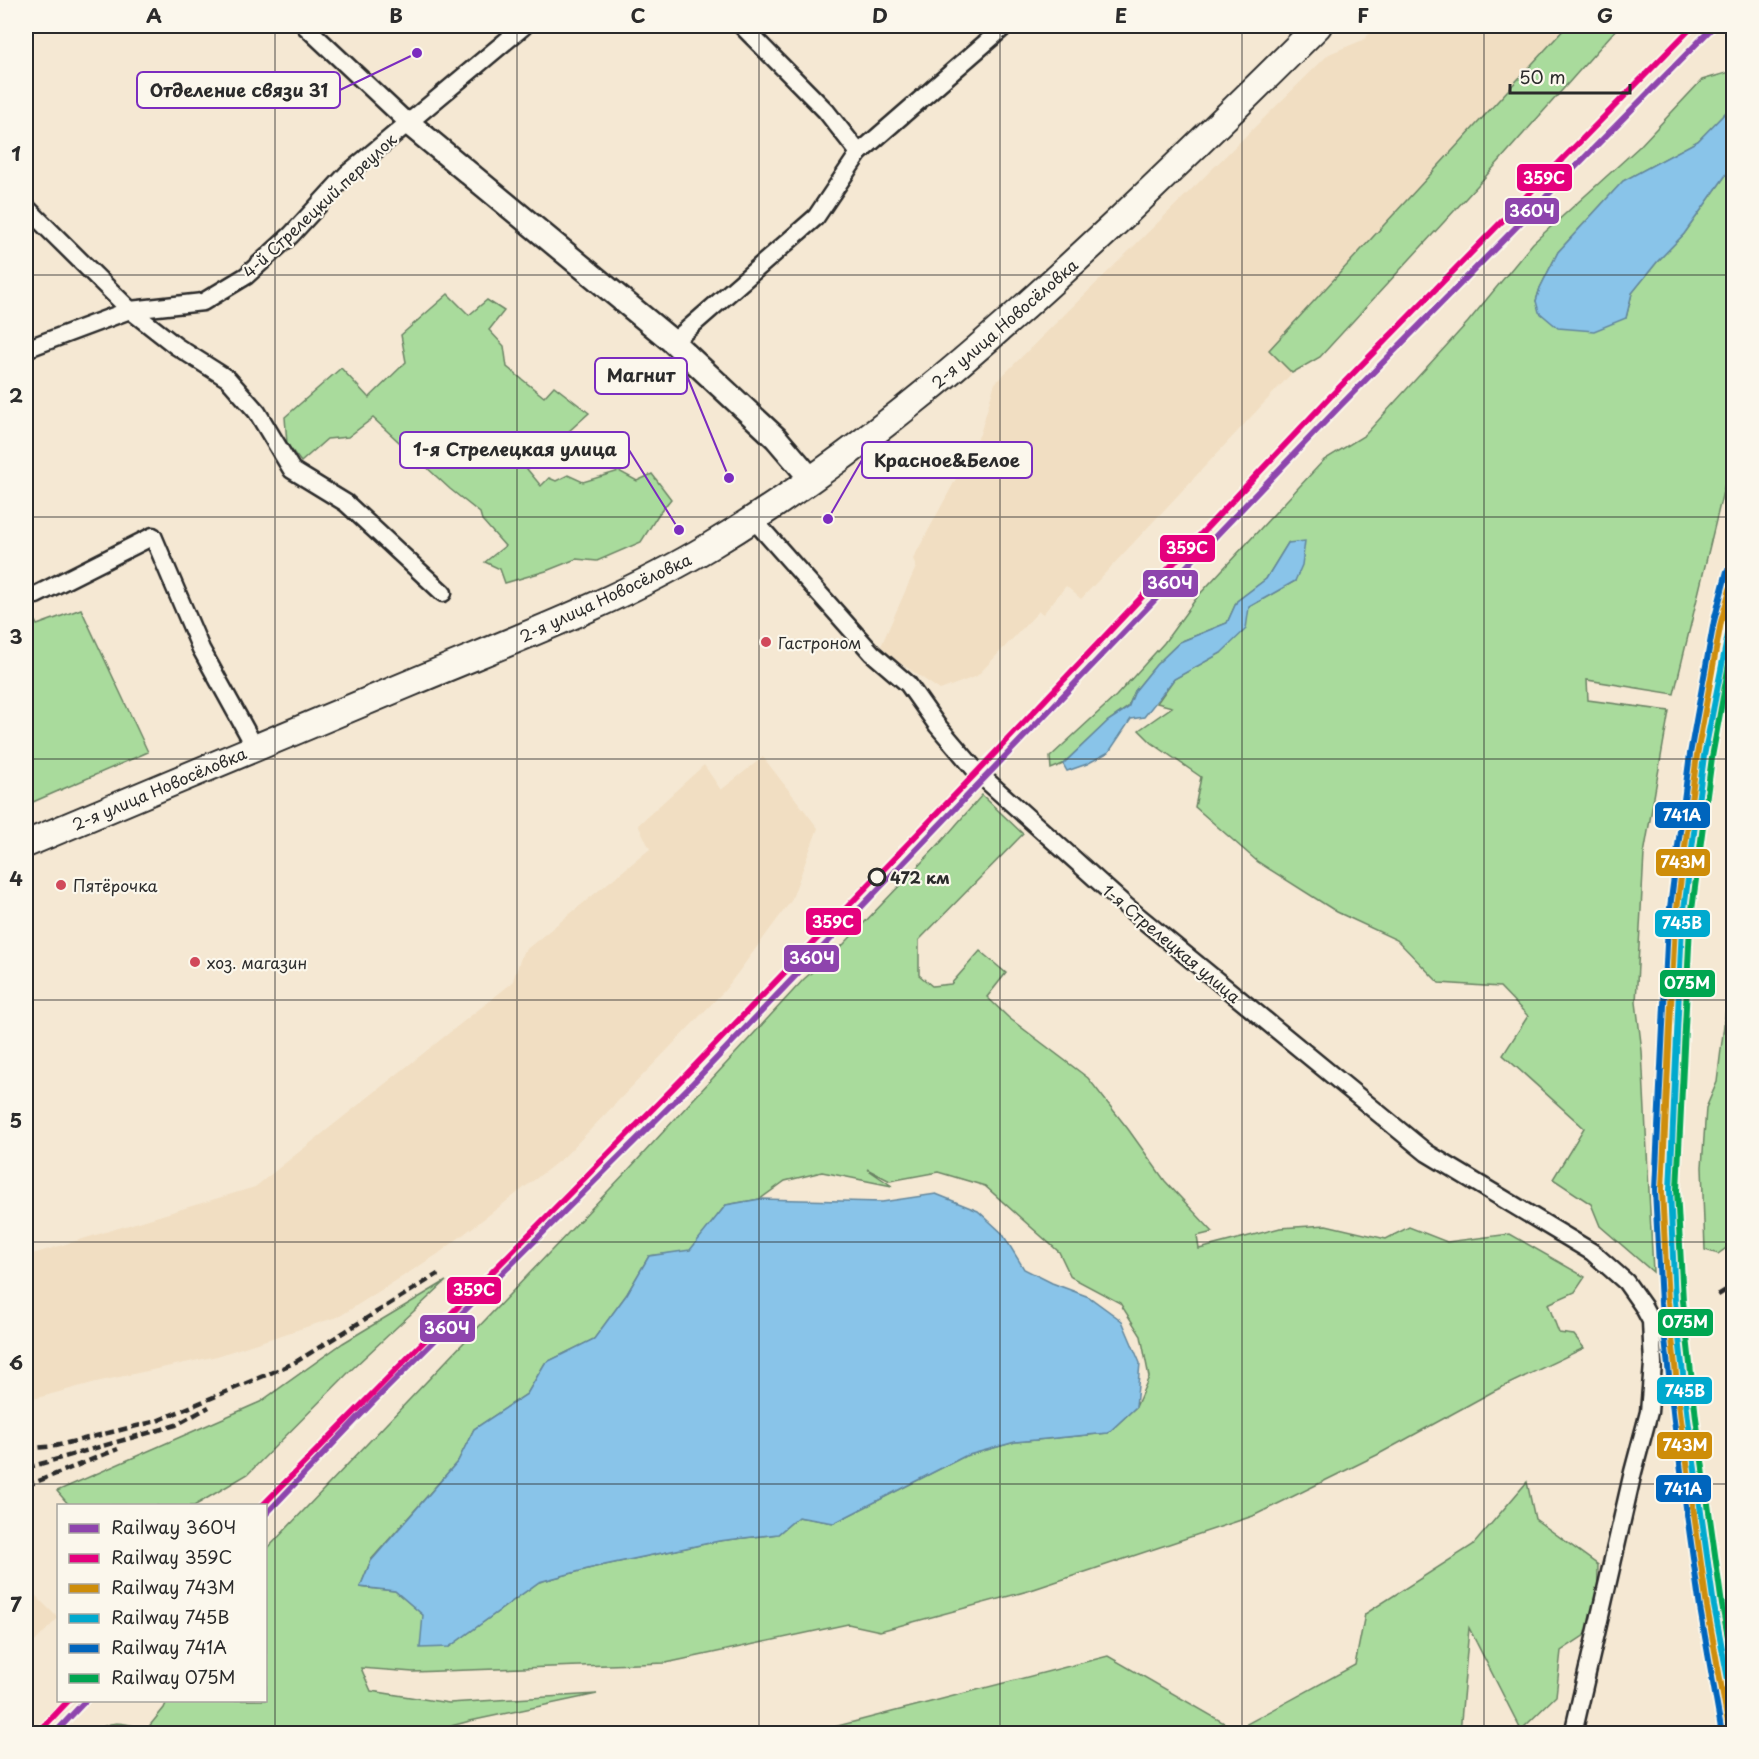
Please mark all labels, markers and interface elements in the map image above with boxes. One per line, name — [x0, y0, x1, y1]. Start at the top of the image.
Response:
text: A — [146, 0, 162, 30]
text: B — [389, 0, 403, 30]
text: C — [630, 0, 646, 30]
text: D — [872, 0, 888, 30]
text: E — [1115, 0, 1127, 30]
text: F — [1357, 0, 1369, 30]
text: G — [1597, 0, 1613, 30]
scale bar — [1510, 57, 1630, 95]
text: 50 m — [1519, 63, 1566, 90]
callout: Отделение связи 31 — [137, 72, 340, 108]
text: Отделение связи 31 — [150, 76, 329, 103]
street label: 4-й Стрелецкий переулок — [237, 127, 402, 283]
text: 1 — [11, 138, 21, 168]
line badge: 359С — [1516, 163, 1573, 192]
text: 359С — [1523, 165, 1565, 189]
line badge: 360Ч — [1504, 197, 1560, 225]
text: 360Ч — [1509, 198, 1555, 222]
street label: 2-я улица Новосёловка — [926, 253, 1083, 393]
callout: Магнит — [595, 358, 687, 394]
text: Магнит — [607, 361, 676, 388]
text: 2 — [9, 380, 23, 410]
callout: 1-я Стрелецкая улица — [400, 432, 629, 468]
text: 1-я Стрелецкая улица — [413, 435, 617, 462]
callout: Красное&Белое — [862, 442, 1032, 478]
text: Красное&Белое — [874, 446, 1020, 473]
line badge: 359С — [1159, 534, 1216, 563]
text: 359С — [1166, 535, 1208, 559]
street label: 2-я улица Новосёловка — [515, 547, 695, 647]
line badge: 360Ч — [1142, 569, 1199, 598]
text: 360Ч — [1147, 570, 1193, 594]
text: 3 — [9, 621, 23, 651]
place label: Гастроном — [778, 630, 861, 654]
marker: Гастроном — [759, 635, 773, 649]
street label: 2-я улица Новосёловка — [68, 740, 250, 836]
line badge: 741А — [1654, 801, 1711, 829]
text: 741А — [1663, 802, 1702, 826]
line badge: 743М — [1655, 848, 1711, 877]
text: 743М — [1660, 849, 1706, 873]
text: 4 — [9, 863, 23, 893]
place label: 472 км — [890, 865, 950, 889]
marker: 472 км — [868, 868, 886, 886]
place label: Пятёрочка — [73, 873, 158, 897]
marker: Пятёрочка — [54, 878, 68, 892]
street label: 1-я Стрелецкая улица — [1098, 878, 1246, 1008]
line badge: 359С — [805, 907, 862, 936]
text: 359С — [812, 909, 854, 933]
line badge: 745В — [1654, 909, 1711, 938]
text: 745В — [1662, 910, 1702, 934]
line badge: 360Ч — [783, 944, 840, 973]
text: 360Ч — [789, 945, 835, 969]
place label: хоз. магазин — [207, 950, 307, 974]
marker: хоз. магазин — [188, 955, 202, 969]
line badge: 075М — [1659, 969, 1716, 998]
text: 075М — [1664, 970, 1710, 994]
text: 5 — [10, 1105, 22, 1135]
line badge: 359С — [446, 1276, 502, 1305]
text: 359С — [453, 1277, 495, 1301]
line badge: 075М — [1657, 1308, 1714, 1337]
text: 075М — [1662, 1309, 1708, 1333]
line badge: 360Ч — [419, 1314, 476, 1343]
text: 360Ч — [424, 1315, 470, 1339]
text: 6 — [9, 1347, 23, 1377]
line badge: 745В — [1656, 1376, 1713, 1405]
text: 745В — [1665, 1378, 1705, 1402]
line badge: 743М — [1656, 1431, 1713, 1460]
text: 743М — [1662, 1432, 1708, 1456]
line badge: 741А — [1655, 1474, 1712, 1503]
text: 741А — [1664, 1476, 1703, 1500]
legend — [57, 1504, 267, 1702]
text: Railway 360Ч — [111, 1513, 236, 1540]
text: Railway 359С — [111, 1543, 232, 1570]
text: Railway 743М — [111, 1573, 235, 1600]
text: 7 — [10, 1589, 22, 1619]
text: Railway 745В — [111, 1603, 229, 1630]
text: Railway 741А — [111, 1633, 227, 1660]
text: Railway 075М — [111, 1663, 235, 1690]

